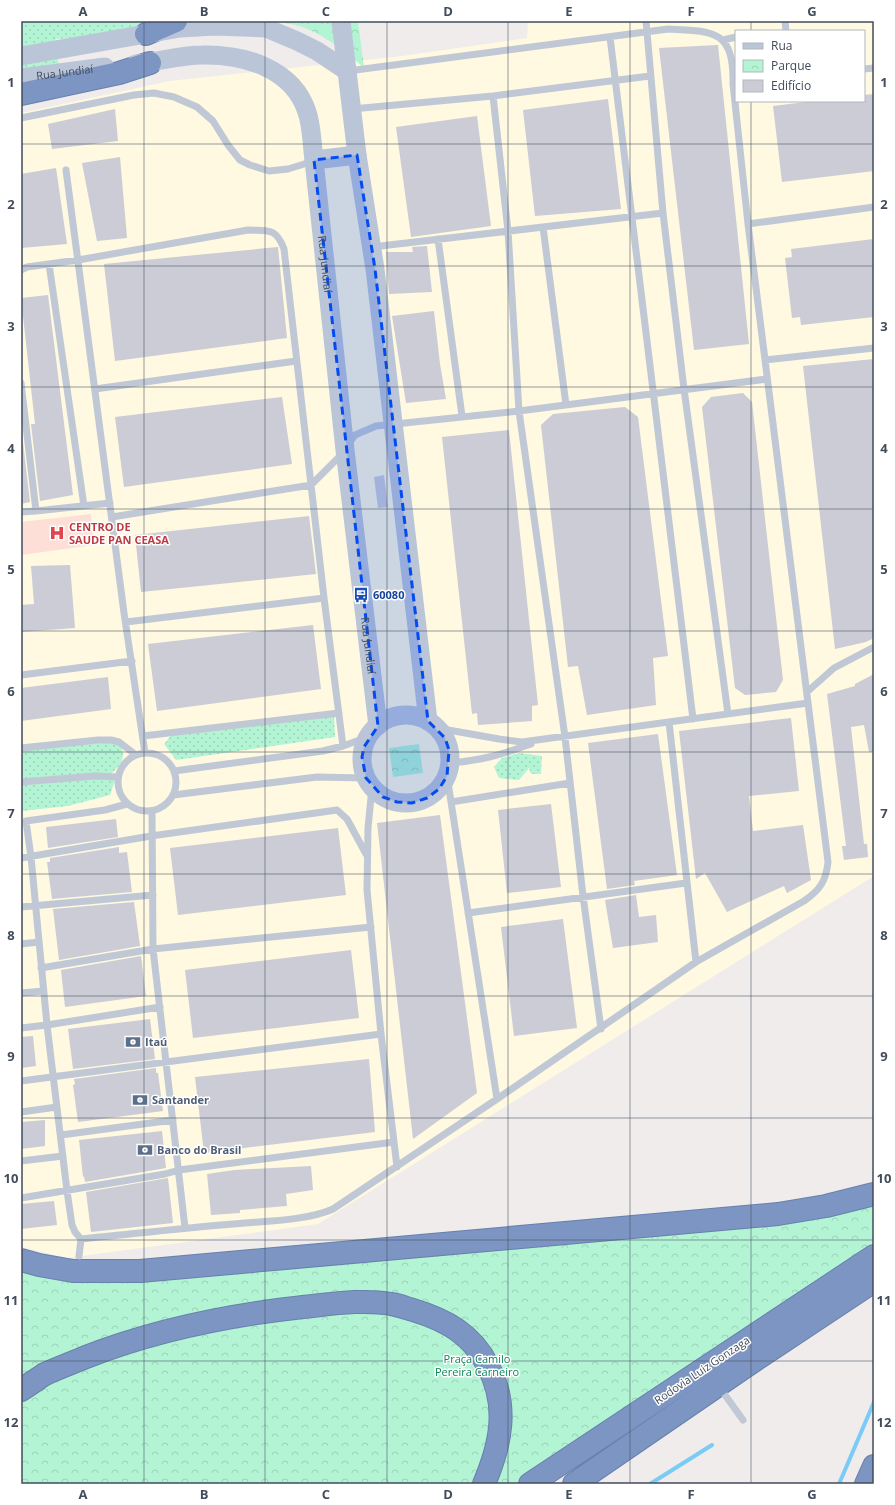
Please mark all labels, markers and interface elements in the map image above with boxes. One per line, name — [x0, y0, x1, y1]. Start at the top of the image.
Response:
text: A — [79, 2, 88, 20]
text: B — [200, 2, 209, 20]
text: C — [322, 2, 330, 20]
text: D — [443, 2, 453, 20]
text: E — [565, 2, 573, 20]
text: F — [687, 2, 695, 20]
text: G — [807, 2, 817, 20]
legend — [735, 30, 865, 102]
text: Rua — [771, 37, 792, 54]
text: Parque — [771, 57, 811, 74]
street label: Rua Jundiaí — [35, 61, 94, 83]
text: 1 — [7, 73, 15, 91]
text: 1 — [880, 73, 888, 91]
text: Edifício — [771, 77, 811, 94]
text: 2 — [7, 195, 15, 213]
text: 2 — [880, 195, 888, 213]
street label: Rua Jundiaí — [315, 235, 336, 294]
text: 3 — [7, 317, 15, 335]
text: 3 — [880, 317, 888, 335]
text: 4 — [7, 439, 15, 457]
text: 4 — [880, 439, 888, 457]
place label: CENTRO DE SAUDE PAN CEASA — [69, 519, 169, 547]
hospital icon: CENTRO DE SAUDE PAN CEASA — [48, 524, 66, 542]
text: 5 — [7, 560, 15, 578]
text: 5 — [880, 560, 888, 578]
bus stop icon: 60080 — [352, 586, 370, 604]
place label: 60080 — [373, 587, 404, 602]
street label: Rua Jundiaí — [358, 616, 380, 675]
text: 6 — [7, 682, 15, 700]
text: 6 — [880, 682, 888, 700]
text: 7 — [7, 804, 15, 822]
text: 7 — [880, 804, 888, 822]
text: 8 — [7, 926, 15, 944]
text: 8 — [880, 926, 888, 944]
bank icon: Itaú — [124, 1033, 142, 1051]
place label: Itaú — [145, 1034, 167, 1049]
text: 9 — [7, 1047, 15, 1065]
text: 9 — [880, 1047, 888, 1065]
bank icon: Santander — [131, 1091, 149, 1109]
place label: Santander — [152, 1092, 209, 1107]
bank icon: Banco do Brasil — [136, 1141, 154, 1159]
place label: Banco do Brasil — [157, 1142, 241, 1157]
text: 10 — [4, 1169, 18, 1187]
text: 10 — [877, 1169, 891, 1187]
text: 11 — [4, 1291, 18, 1309]
text: 11 — [877, 1291, 891, 1309]
street label: Rodovia Luiz Gonzaga — [651, 1332, 752, 1407]
park label: Praça Camilo Pereira Carneiro — [435, 1351, 519, 1379]
text: 12 — [4, 1413, 19, 1431]
text: 12 — [877, 1413, 892, 1431]
text: A — [79, 1485, 88, 1503]
text: B — [200, 1485, 209, 1503]
text: C — [322, 1485, 330, 1503]
text: D — [443, 1485, 453, 1503]
text: E — [565, 1485, 573, 1503]
text: F — [687, 1485, 695, 1503]
text: G — [807, 1485, 817, 1503]

